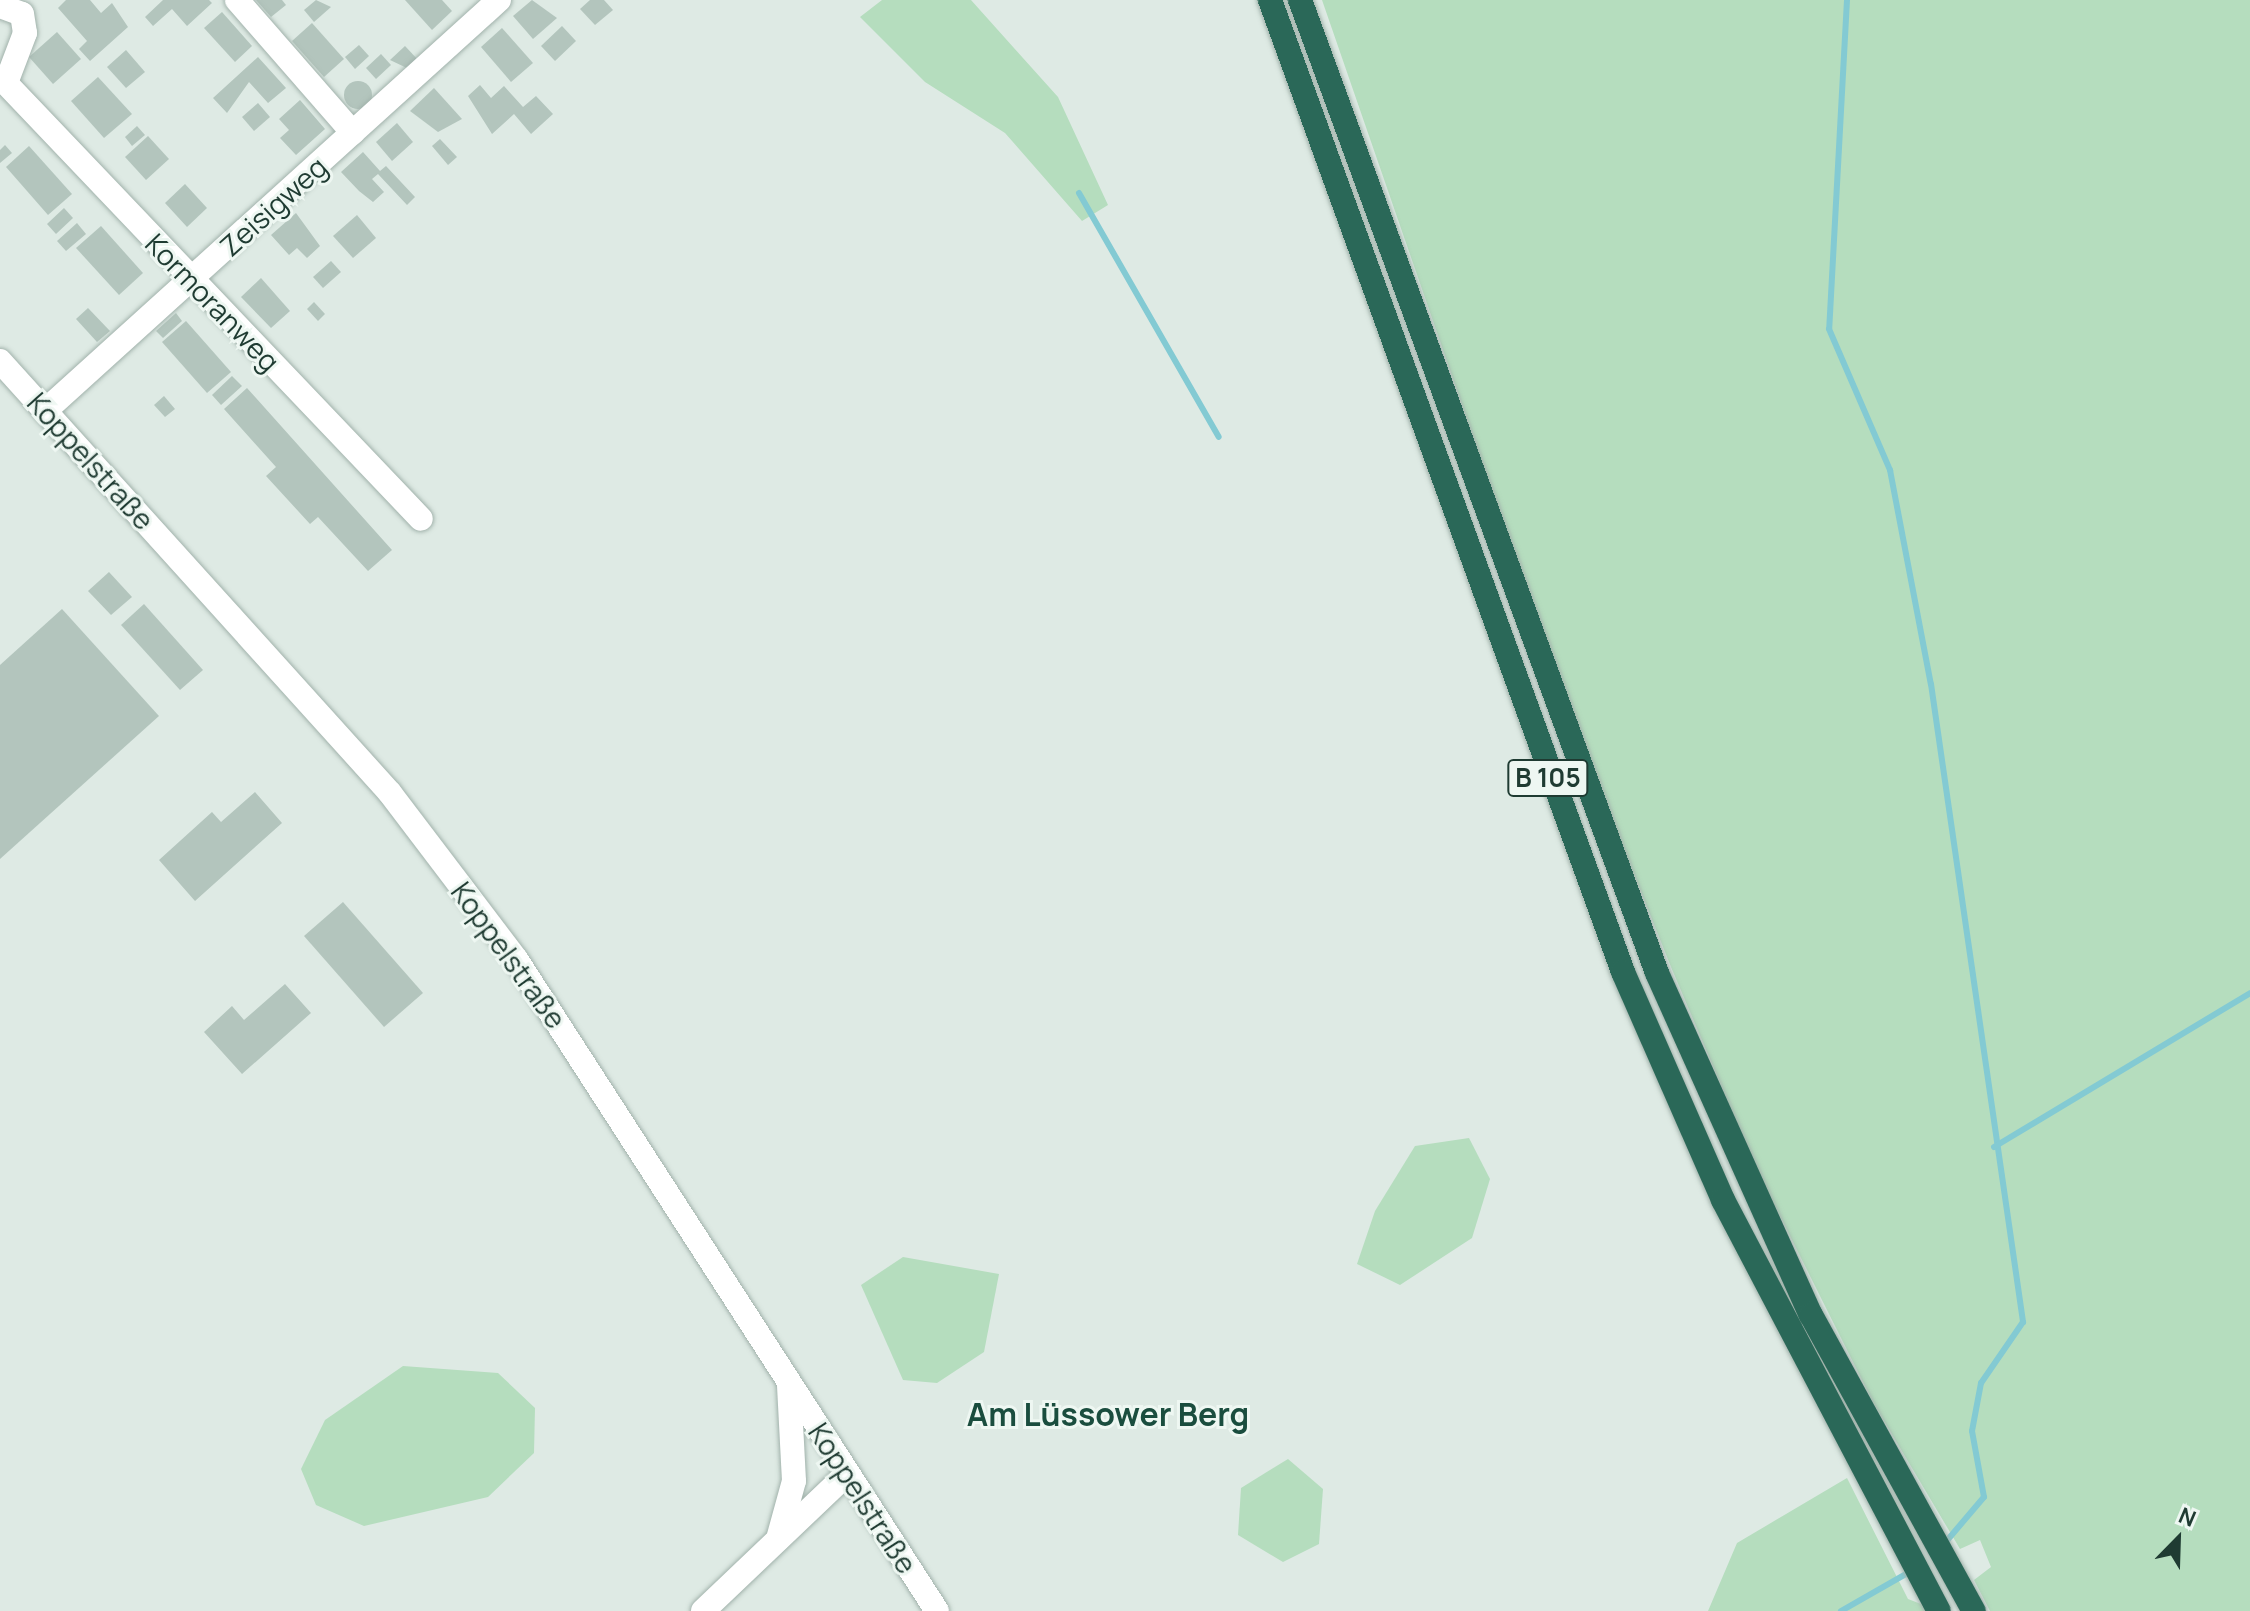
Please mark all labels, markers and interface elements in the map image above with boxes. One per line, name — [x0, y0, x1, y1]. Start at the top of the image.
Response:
street label: Zeisigweg — [213, 149, 333, 263]
street label: Kormoranweg — [139, 226, 287, 378]
street label: Koppelstraße — [21, 386, 161, 536]
road number: B 105 — [1506, 756, 1590, 800]
street label: Koppelstraße — [445, 875, 573, 1035]
district label: Am Lüssower Berg — [967, 1395, 1249, 1433]
street label: Koppelstraße — [802, 1417, 924, 1579]
north arrow — [2138, 1499, 2218, 1579]
text: N — [2174, 1500, 2201, 1534]

